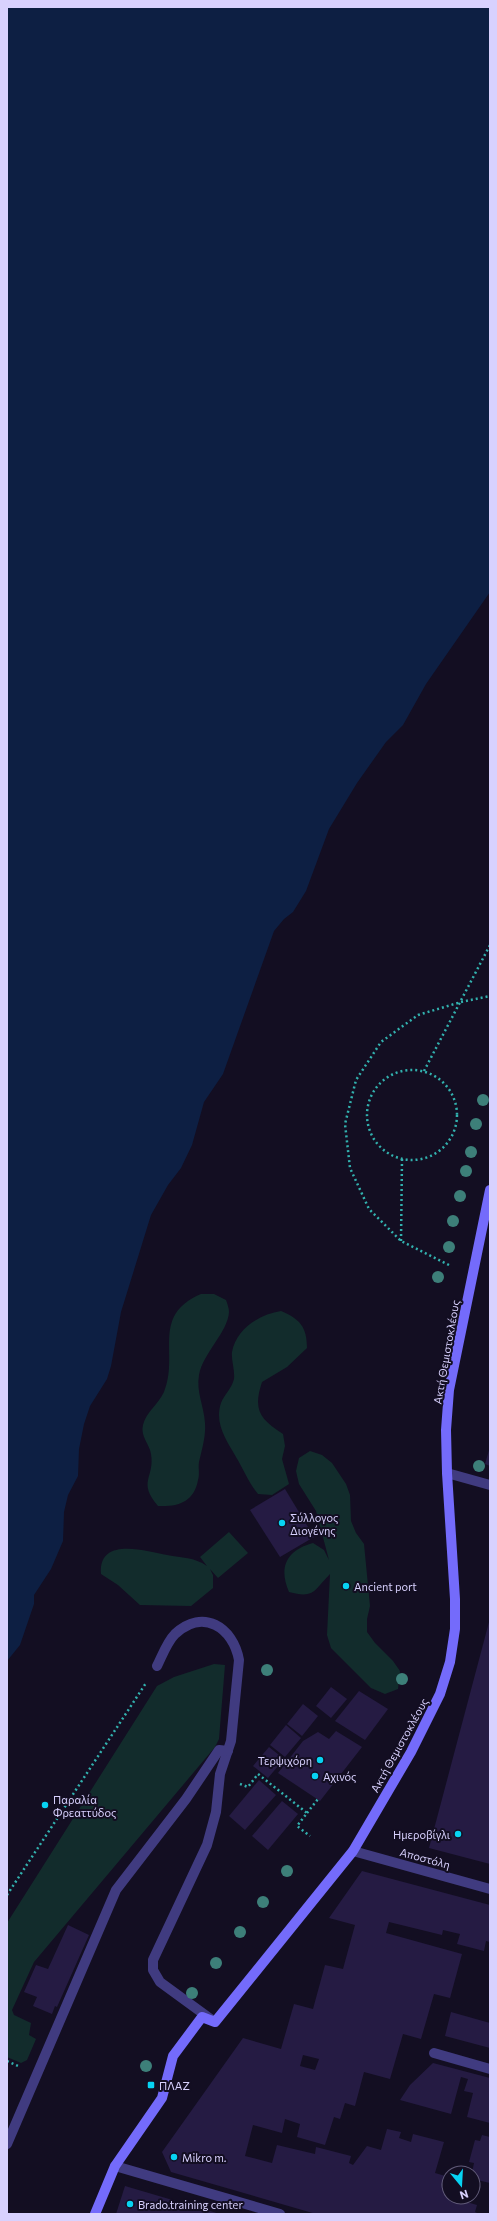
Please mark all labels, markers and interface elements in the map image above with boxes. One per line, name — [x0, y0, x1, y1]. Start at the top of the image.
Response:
street label: Ακτή Θεμιστοκλέους — [430, 1299, 462, 1405]
place label: Σύλλογος Διογένης — [290, 1511, 338, 1537]
marker: Σύλλογος Διογένης — [277, 1518, 287, 1528]
place label: Ancient port — [354, 1580, 417, 1593]
marker: Ancient port — [341, 1581, 351, 1591]
street label: Ακτή Θεμιστοκλέους — [368, 1696, 430, 1794]
place label: Τερψιχόρη — [258, 1754, 312, 1767]
marker: Τερψιχόρη — [315, 1755, 325, 1765]
place label: Αχινός — [323, 1770, 357, 1783]
marker: Αχινός — [310, 1771, 320, 1781]
place label: Παραλία Φρεαττύδος — [53, 1793, 116, 1819]
marker: Παραλία Φρεαττύδος — [40, 1800, 50, 1810]
place label: Ημεροβίγλι — [393, 1828, 451, 1841]
marker: Ημεροβίγλι — [453, 1829, 463, 1839]
street label: Αποστόλη — [398, 1845, 452, 1871]
place label: ΠΛΑΖ — [159, 2079, 190, 2092]
marker: ΠΛΑΖ — [146, 2080, 156, 2090]
place label: Mikro m. — [182, 2151, 227, 2164]
marker: Mikro m. — [169, 2152, 179, 2162]
north arrow — [441, 2165, 481, 2205]
text: N — [458, 2188, 470, 2202]
place label: Brado.training center — [138, 2198, 243, 2211]
marker: Brado.training center — [125, 2199, 135, 2209]

